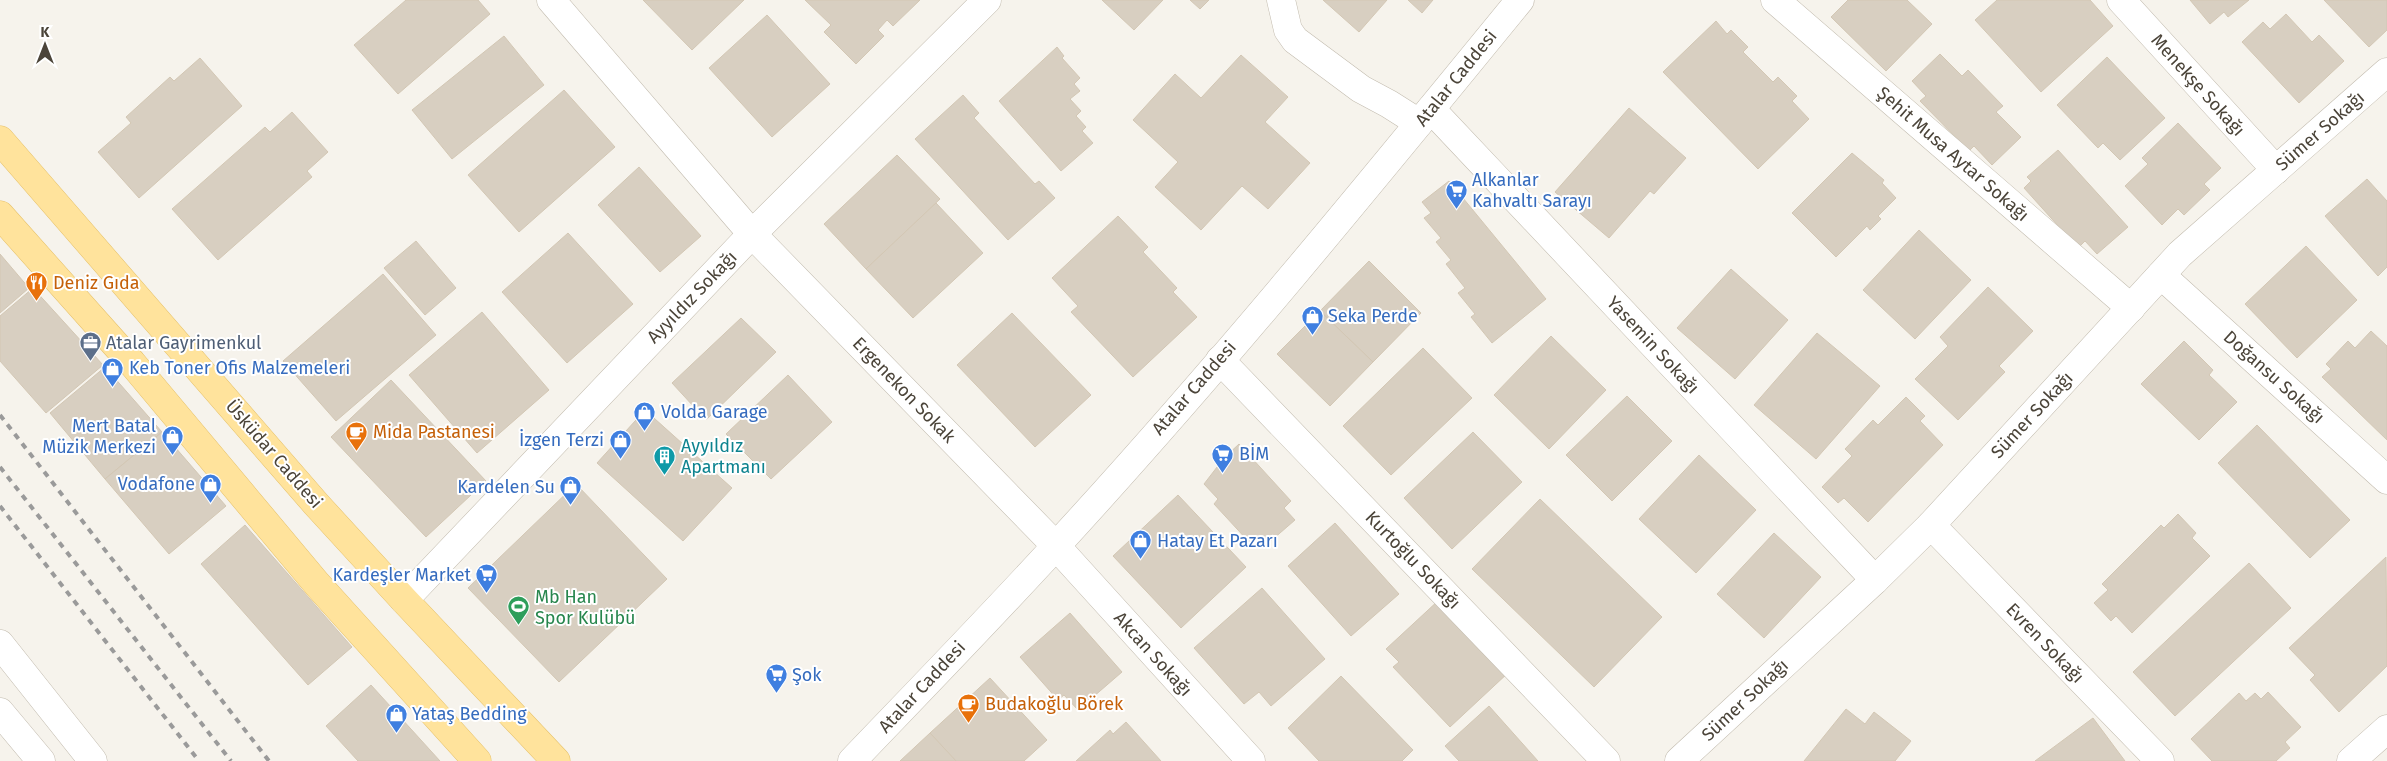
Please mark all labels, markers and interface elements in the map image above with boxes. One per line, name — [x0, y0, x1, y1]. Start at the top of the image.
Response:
north arrow — [20, 20, 70, 70]
text: K — [41, 24, 51, 41]
street label: Atalar Caddesi — [1410, 25, 1502, 131]
street label: Menekşe Sokağı — [2146, 29, 2250, 141]
street label: Şehit Musa Aytar Sokağı — [1873, 82, 2033, 226]
street label: Sümer Sokağı — [2271, 86, 2369, 176]
place label: Alkanlar Kahvaltı Sarayı — [1472, 169, 1592, 212]
supermarket icon: Alkanlar Kahvaltı Sarayı — [1444, 178, 1468, 209]
street label: Ayyıldız Sokağı — [642, 246, 742, 348]
restaurant icon: Deniz Gıda — [25, 271, 49, 302]
place label: Deniz Gıda — [53, 272, 140, 294]
street label: Yasemin Sokağı — [1602, 292, 1704, 398]
shop icon: Seka Perde — [1300, 304, 1324, 335]
place label: Seka Perde — [1328, 305, 1418, 327]
street label: Doğansu Sokağı — [2219, 326, 2329, 428]
office icon: Atalar Gayrimenkul — [78, 331, 102, 362]
place label: Atalar Gayrimenkul — [106, 332, 261, 354]
street label: Ergenekon Sokak — [848, 333, 961, 448]
street label: Atalar Caddesi — [1147, 336, 1241, 440]
shop icon: Keb Toner Ofis Malzemeleri — [101, 356, 125, 387]
place label: Keb Toner Ofis Malzemeleri — [129, 357, 350, 379]
street label: Sümer Sokağı — [1986, 367, 2078, 463]
street label: Üsküdar Caddesi — [221, 395, 327, 513]
shop icon: Volda Garage — [633, 400, 657, 431]
place label: Volda Garage — [661, 401, 768, 423]
place label: Mert Batal Müzik Merkezi — [42, 415, 156, 458]
cafe icon: Mida Pastanesi — [345, 420, 369, 451]
place label: Mida Pastanesi — [373, 421, 495, 443]
shop icon: Mert Batal Müzik Merkezi — [160, 424, 184, 455]
shop icon: İzgen Terzi — [608, 428, 632, 459]
place label: İzgen Terzi — [519, 429, 604, 451]
place label: Ayyıldız Apartmanı — [681, 435, 766, 478]
supermarket icon: BİM — [1211, 442, 1235, 473]
place label: BİM — [1239, 443, 1269, 465]
building icon: Ayyıldız Apartmanı — [653, 444, 677, 475]
shop icon: Vodafone — [199, 472, 223, 503]
place label: Vodafone — [118, 473, 195, 495]
shop icon: Kardelen Su — [559, 475, 583, 506]
place label: Kardelen Su — [457, 476, 555, 498]
street label: Kurtoğlu Sokağı — [1361, 506, 1465, 614]
shop icon: Hatay Et Pazarı — [1129, 529, 1153, 560]
place label: Hatay Et Pazarı — [1157, 530, 1278, 552]
supermarket icon: Kardeşler Market — [475, 563, 499, 594]
place label: Kardeşler Market — [333, 564, 471, 586]
place label: Mb Han Spor Kulübü — [535, 586, 636, 629]
sports icon: Mb Han Spor Kulübü — [507, 595, 531, 626]
street label: Evren Sokağı — [2001, 598, 2089, 688]
street label: Akcan Sokağı — [1109, 607, 1197, 701]
street label: Atalar Caddesi — [874, 637, 970, 737]
street label: Sümer Sokağı — [1697, 654, 1793, 746]
supermarket icon: Şok — [764, 663, 788, 694]
place label: Şok — [792, 664, 822, 686]
cafe icon: Budakoğlu Börek — [957, 692, 981, 723]
place label: Budakoğlu Börek — [985, 693, 1124, 715]
shop icon: Yataş Bedding — [384, 702, 408, 733]
place label: Yataş Bedding — [412, 703, 527, 725]

